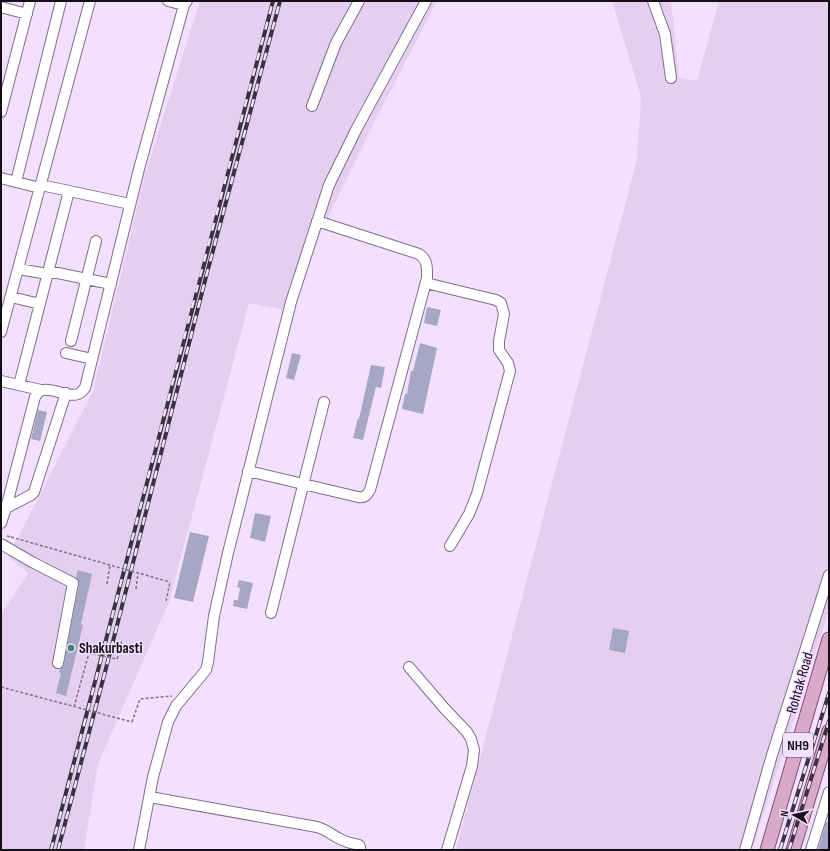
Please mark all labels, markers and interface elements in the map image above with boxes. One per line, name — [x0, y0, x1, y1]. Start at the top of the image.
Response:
place label: Shakurbasti — [79, 639, 142, 658]
marker: Shakurbasti — [66, 643, 76, 653]
street label: Rohtak Road — [782, 650, 818, 716]
road number: NH9 — [783, 733, 813, 757]
north arrow — [774, 795, 814, 835]
text: N — [778, 809, 792, 817]

